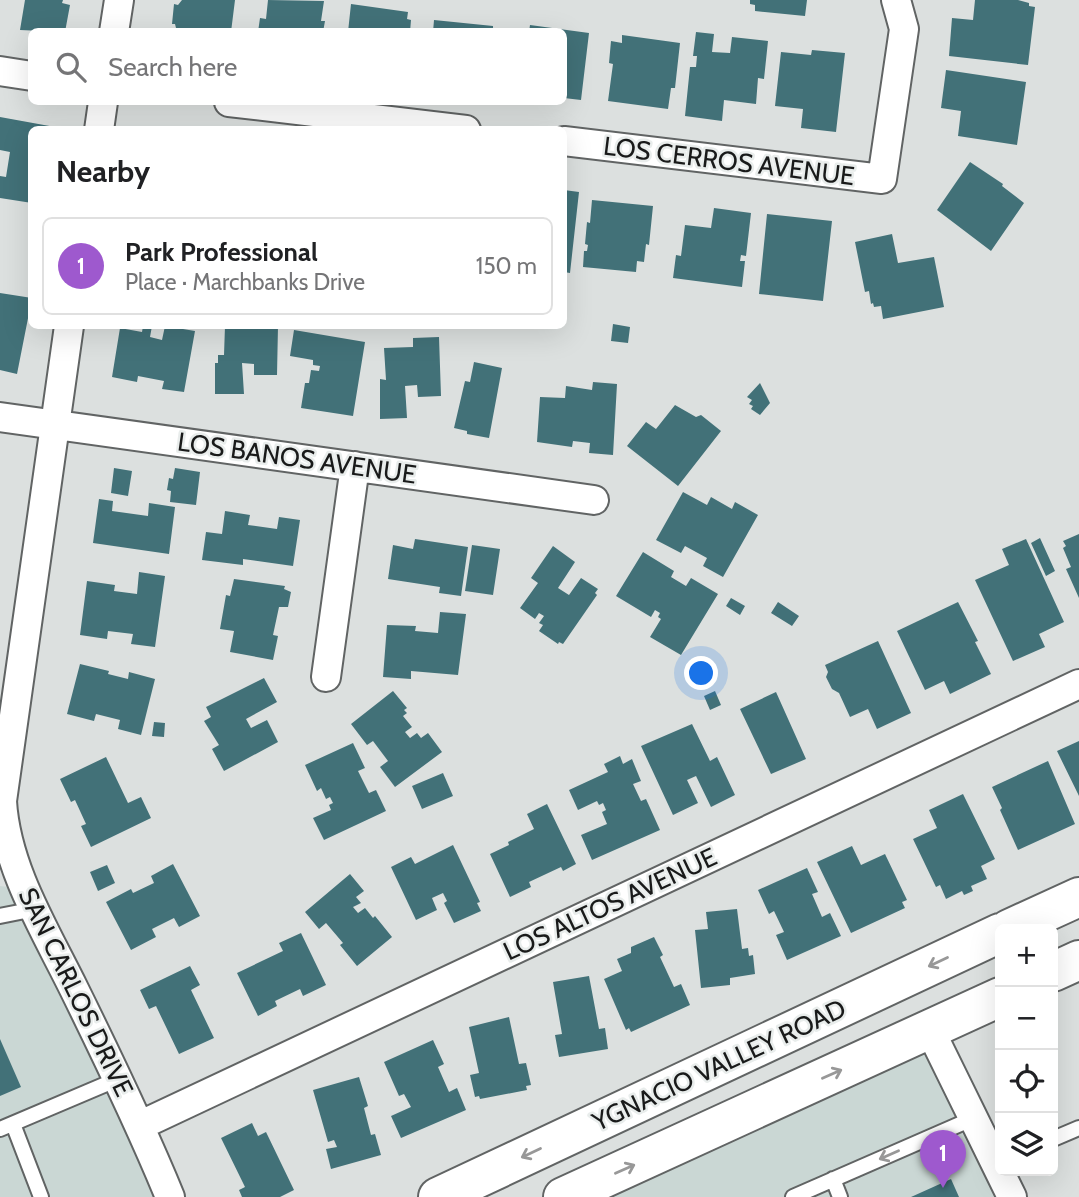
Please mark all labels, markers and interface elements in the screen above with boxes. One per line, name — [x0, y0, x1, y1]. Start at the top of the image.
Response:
search box — [28, 28, 567, 105]
icon: search — [52, 48, 90, 86]
text: Search here — [108, 51, 237, 83]
street label: LOS CERROS AVENUE — [602, 130, 856, 192]
text: Nearby — [56, 153, 150, 190]
text: Park Professional — [125, 236, 318, 268]
text: 1 — [77, 252, 85, 280]
text: 150 m — [476, 252, 537, 280]
text: Place · Marchbanks Drive — [125, 268, 365, 296]
street label: LOS BANOS AVENUE — [176, 425, 418, 491]
your location — [684, 656, 718, 690]
street label: LOS ALTOS AVENUE — [498, 841, 722, 967]
street label: SAN CARLOS DRIVE — [12, 883, 140, 1101]
map controls — [995, 924, 1058, 1176]
button: + — [995, 924, 1058, 987]
one-way arrow — [928, 956, 949, 969]
button: − — [995, 987, 1058, 1050]
street label: YGNACIO VALLEY ROAD — [586, 992, 851, 1138]
button: locate — [995, 1050, 1058, 1113]
one-way arrow — [821, 1067, 842, 1081]
button: layers — [995, 1113, 1058, 1176]
pin: 1 — [920, 1130, 966, 1188]
one-way arrow — [521, 1147, 542, 1161]
one-way arrow — [878, 1149, 900, 1162]
one-way arrow — [614, 1162, 635, 1175]

